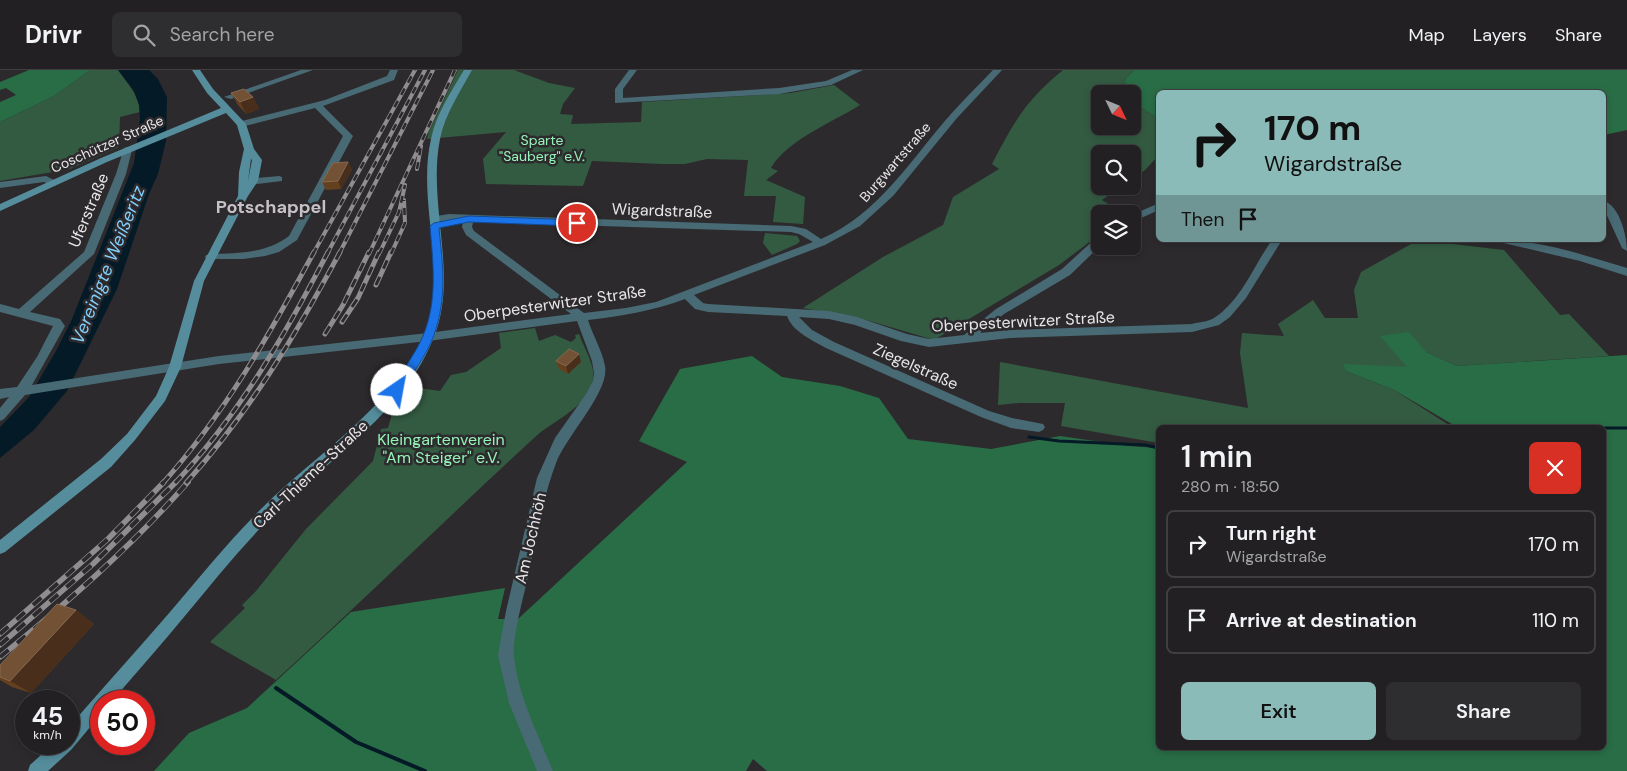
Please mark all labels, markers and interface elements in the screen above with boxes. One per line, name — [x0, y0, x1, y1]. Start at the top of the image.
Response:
search box — [112, 12, 462, 57]
text: Drivr — [25, 19, 82, 50]
icon: search — [130, 21, 158, 49]
text: Search here — [170, 22, 275, 47]
text: Map — [1409, 23, 1445, 47]
text: Layers — [1473, 23, 1527, 47]
text: Share — [1555, 23, 1602, 47]
north arrow — [1091, 85, 1141, 135]
map controls — [1091, 85, 1141, 255]
text: 170 m — [1264, 105, 1361, 151]
icon: right — [1181, 110, 1246, 175]
street label: Coschützer Straße — [48, 111, 166, 177]
street label: Burgwartstraße — [855, 118, 935, 206]
park label: Sparte "Sauberg" e.V. — [499, 131, 585, 165]
button: search — [1091, 145, 1141, 195]
text: Wigardstraße — [1264, 149, 1402, 178]
street label: Uferstraße — [63, 170, 113, 250]
water label: Vereinigte Weißeritz — [65, 182, 151, 348]
district label: Potschappel — [216, 195, 326, 219]
street label: Wigardstraße — [611, 198, 713, 223]
pin — [556, 202, 598, 244]
button: layers — [1091, 205, 1141, 255]
icon: arrive — [1234, 205, 1262, 233]
text: Then — [1181, 207, 1224, 232]
icon: arrive — [563, 209, 591, 237]
street label: Oberpesterwitzer Straße — [463, 280, 648, 327]
street label: Oberpesterwitzer Straße — [931, 306, 1115, 337]
street label: Ziegelstraße — [870, 338, 962, 395]
position arrow — [370, 363, 422, 415]
street label: Carl-Thieme-Straße — [248, 415, 372, 533]
park label: Kleingartenverein "Am Steiger" e.V. — [377, 429, 505, 468]
text: 1 min — [1181, 437, 1253, 476]
button: close — [1529, 442, 1581, 494]
text: 280 m · 18:50 — [1181, 476, 1279, 497]
street label: Am Jochhöh — [510, 490, 551, 586]
text: Turn right — [1226, 521, 1316, 546]
icon: right — [1183, 530, 1211, 558]
text: 170 m — [1528, 532, 1579, 557]
text: Wigardstraße — [1226, 546, 1327, 567]
icon: arrive — [1183, 606, 1211, 634]
text: Arrive at destination — [1226, 608, 1417, 633]
text: 110 m — [1532, 608, 1579, 633]
button: Exit — [1181, 682, 1376, 740]
button: Share — [1386, 682, 1581, 740]
speed limit sign: 50 — [90, 690, 155, 755]
text: 45 — [32, 700, 63, 733]
text: km/h — [33, 727, 62, 743]

